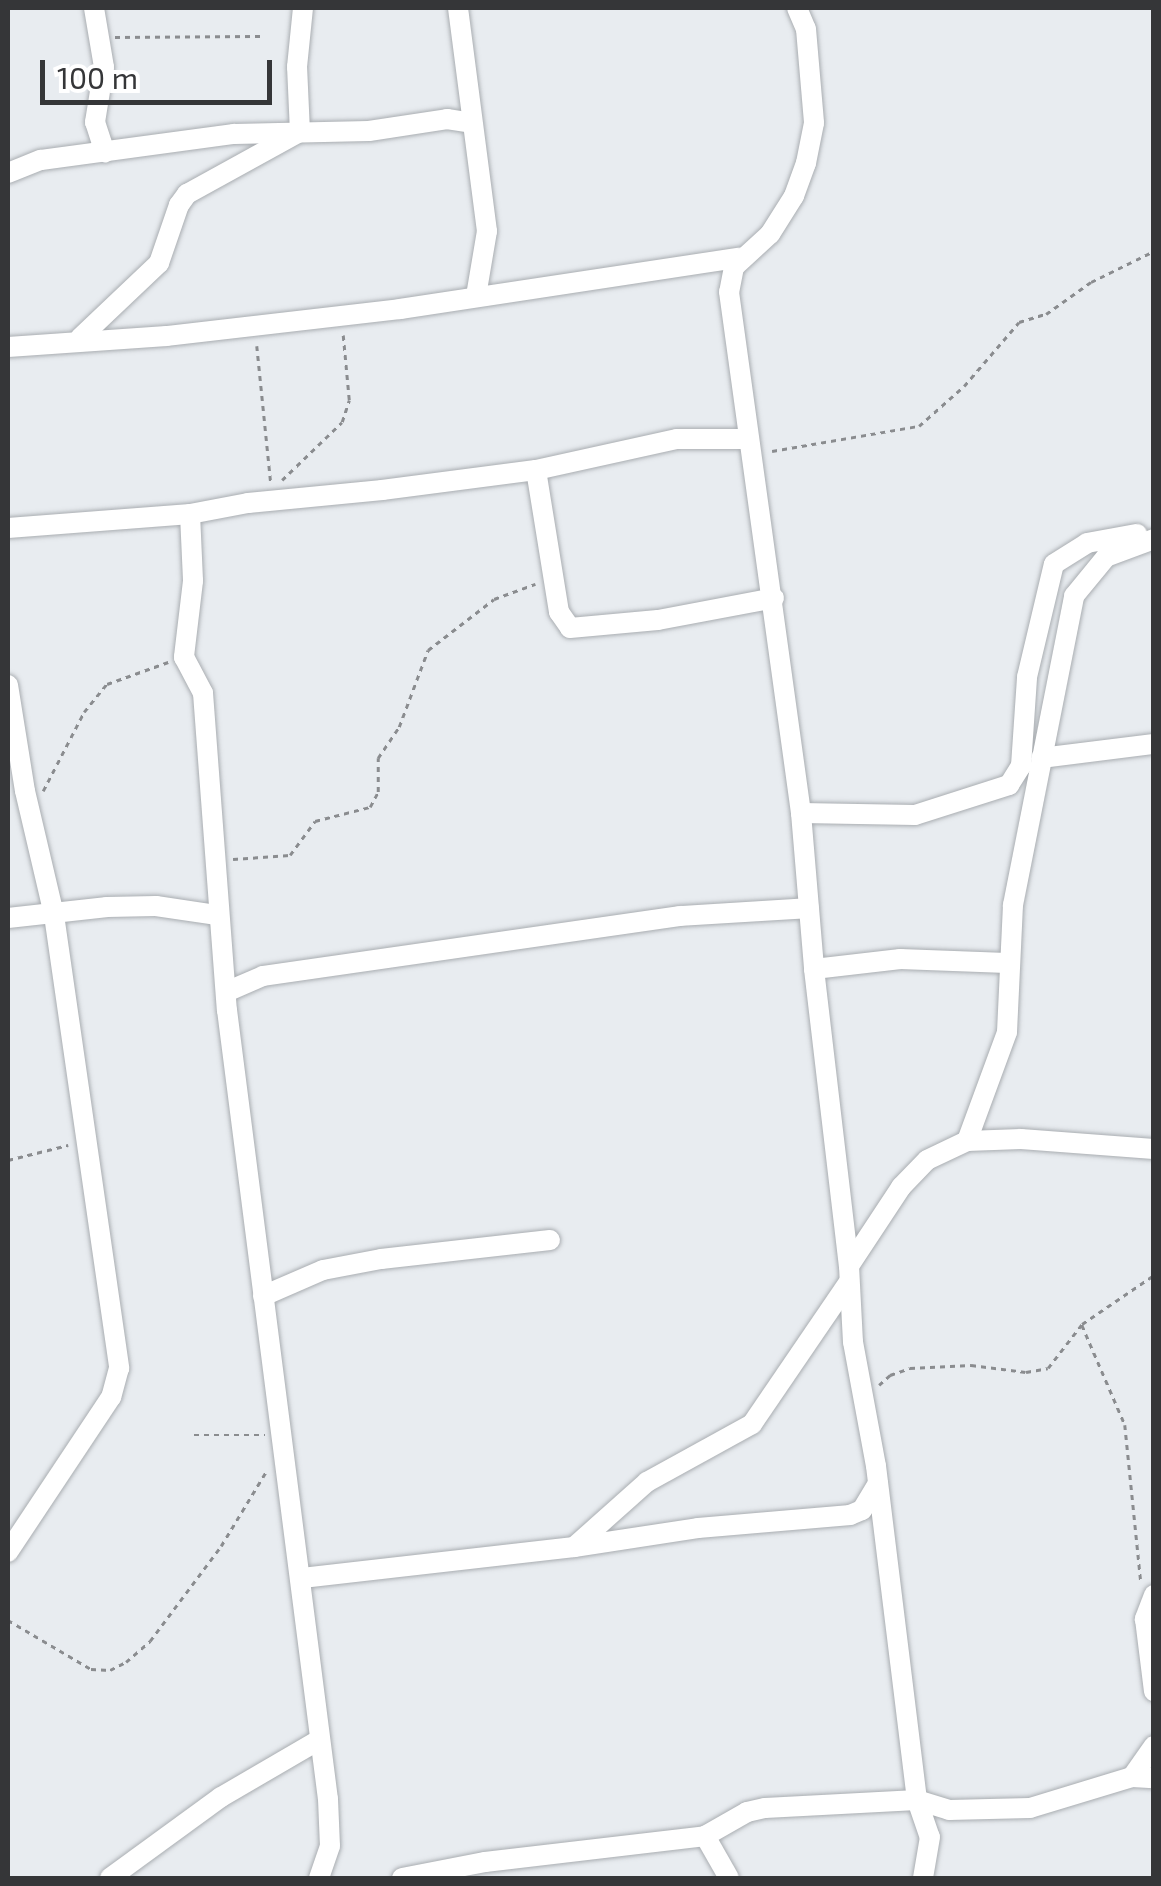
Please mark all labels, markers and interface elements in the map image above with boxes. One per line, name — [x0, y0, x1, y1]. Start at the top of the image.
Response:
scale bar — [45, 40, 278, 102]
text: 100 m — [57, 59, 138, 95]

